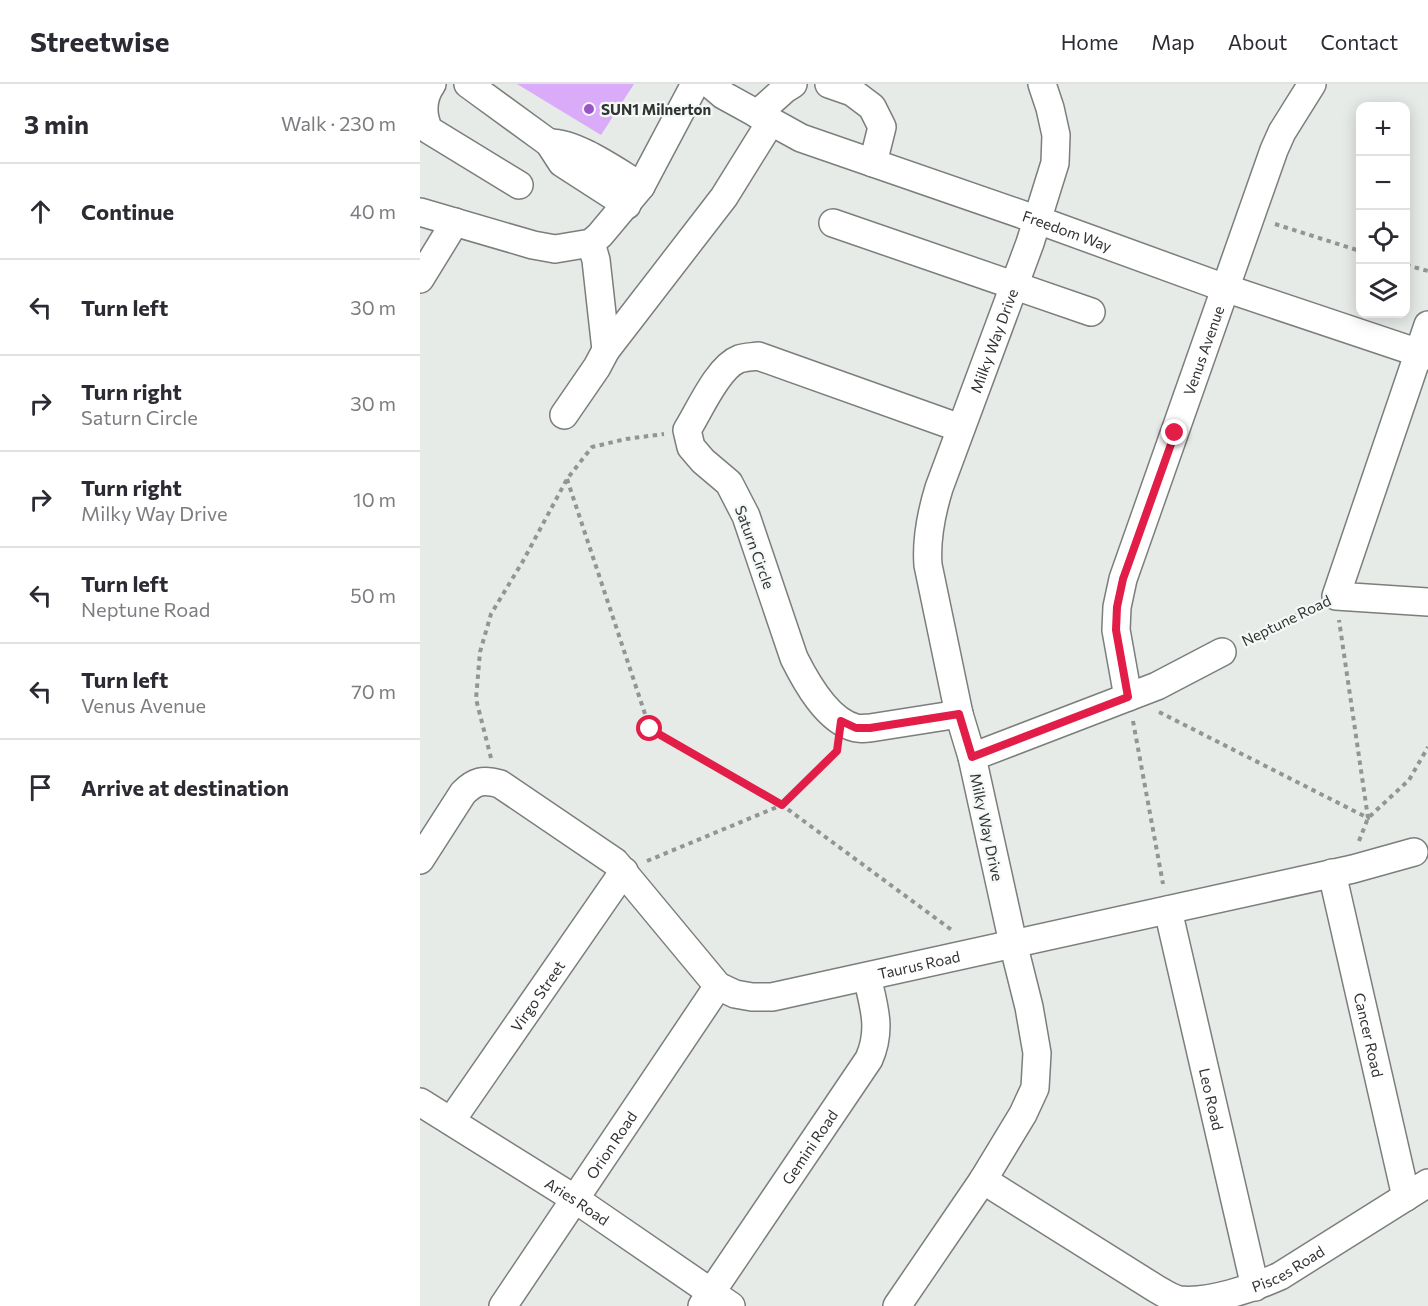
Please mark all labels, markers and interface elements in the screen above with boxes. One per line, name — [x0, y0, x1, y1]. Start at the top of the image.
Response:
text: Streetwise — [30, 24, 170, 58]
text: Home — [1061, 29, 1118, 54]
text: Map — [1151, 29, 1195, 54]
text: About — [1228, 29, 1287, 54]
text: Contact — [1320, 29, 1398, 54]
place label: SUN1 Milnerton — [601, 100, 711, 118]
marker: SUN1 Milnerton — [582, 102, 596, 116]
map controls — [1356, 102, 1410, 318]
button: + — [1356, 102, 1410, 156]
text: 3 min — [24, 108, 89, 139]
text: Walk · 230 m — [281, 111, 396, 135]
button: − — [1356, 156, 1410, 210]
icon: ahead — [24, 195, 57, 228]
text: Continue — [81, 198, 174, 225]
text: 40 m — [350, 199, 396, 223]
street label: Freedom Way — [1020, 206, 1114, 255]
button: locate — [1356, 210, 1410, 264]
button: layers — [1356, 264, 1410, 318]
street label: Milky Way Drive — [966, 286, 1021, 395]
icon: left — [24, 291, 57, 324]
text: Turn left — [81, 294, 168, 321]
text: 30 m — [350, 295, 396, 319]
street label: Venus Avenue — [1179, 303, 1228, 398]
text: Turn right — [81, 378, 182, 405]
icon: right — [24, 387, 57, 420]
text: 30 m — [350, 391, 396, 415]
text: Saturn Circle — [81, 405, 198, 429]
route end — [1161, 419, 1187, 445]
text: Turn right — [81, 474, 182, 501]
icon: right — [24, 483, 57, 516]
text: 10 m — [353, 487, 396, 511]
text: Milky Way Drive — [81, 501, 227, 525]
street label: Saturn Circle — [732, 503, 778, 591]
text: Turn left — [81, 570, 168, 597]
icon: left — [24, 579, 57, 612]
text: 50 m — [350, 583, 396, 607]
street label: Neptune Road — [1238, 591, 1334, 649]
text: Neptune Road — [81, 597, 210, 621]
text: Turn left — [81, 666, 168, 693]
icon: left — [24, 675, 57, 708]
text: 70 m — [351, 679, 396, 703]
text: Venus Avenue — [81, 693, 206, 717]
route start — [636, 715, 662, 741]
icon: arrive — [24, 771, 57, 804]
street label: Milky Way Drive — [967, 771, 1007, 883]
text: Arrive at destination — [81, 774, 289, 801]
street label: Taurus Road — [876, 947, 962, 982]
street label: Virgo Street — [507, 957, 568, 1035]
street label: Cancer Road — [1351, 991, 1387, 1079]
street label: Leo Road — [1196, 1066, 1228, 1132]
street label: Gemini Road — [778, 1106, 841, 1188]
street label: Orion Road — [582, 1108, 640, 1182]
street label: Aries Road — [542, 1174, 613, 1229]
street label: Pisces Road — [1249, 1242, 1327, 1295]

